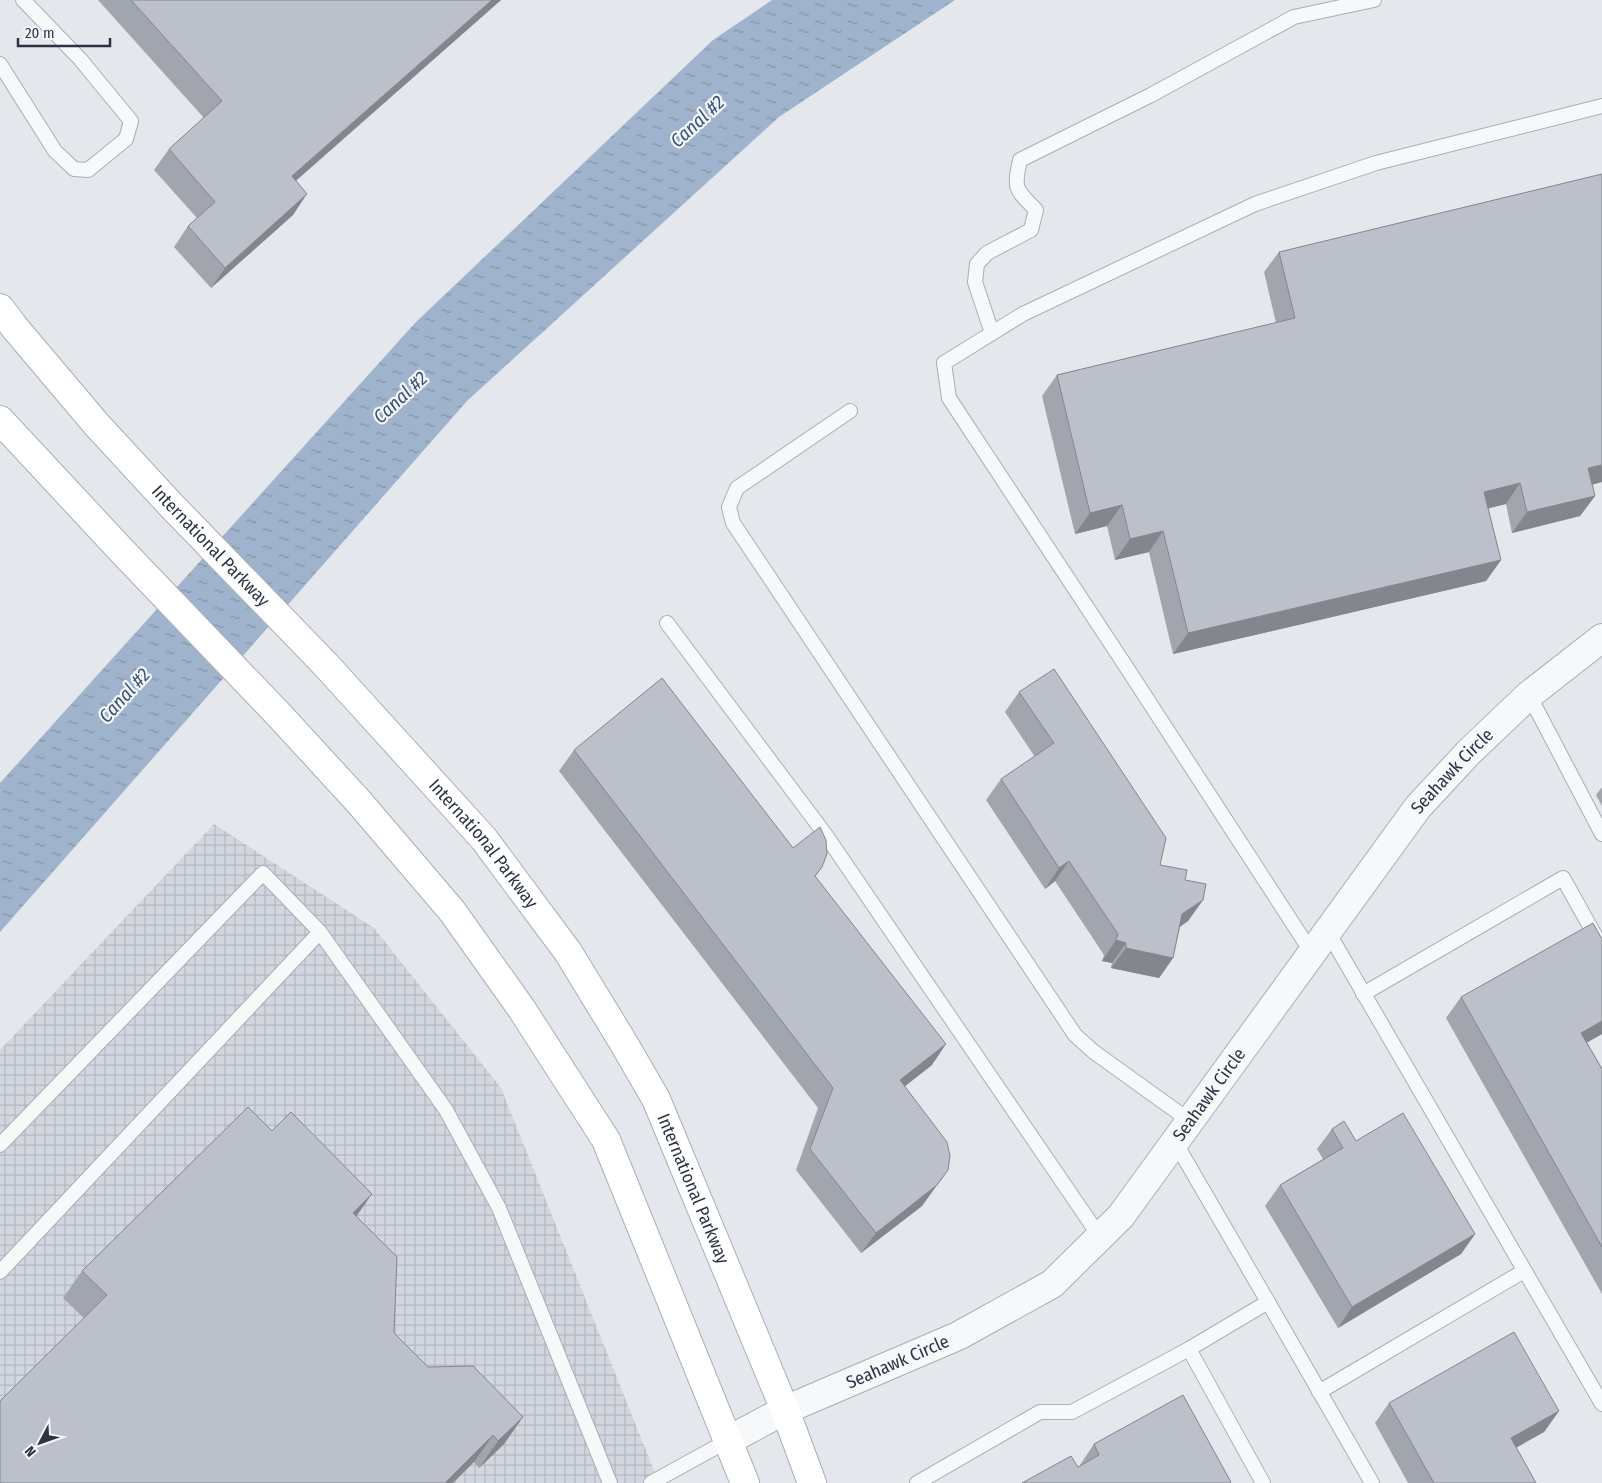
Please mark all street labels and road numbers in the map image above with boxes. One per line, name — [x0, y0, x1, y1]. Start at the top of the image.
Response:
street label: International Parkway — [147, 481, 274, 611]
street label: Seahawk Circle — [1406, 724, 1498, 818]
street label: International Parkway — [424, 775, 543, 913]
street label: Seahawk Circle — [1168, 1044, 1250, 1146]
street label: International Parkway — [652, 1110, 734, 1267]
street label: Seahawk Circle — [843, 1330, 953, 1394]

